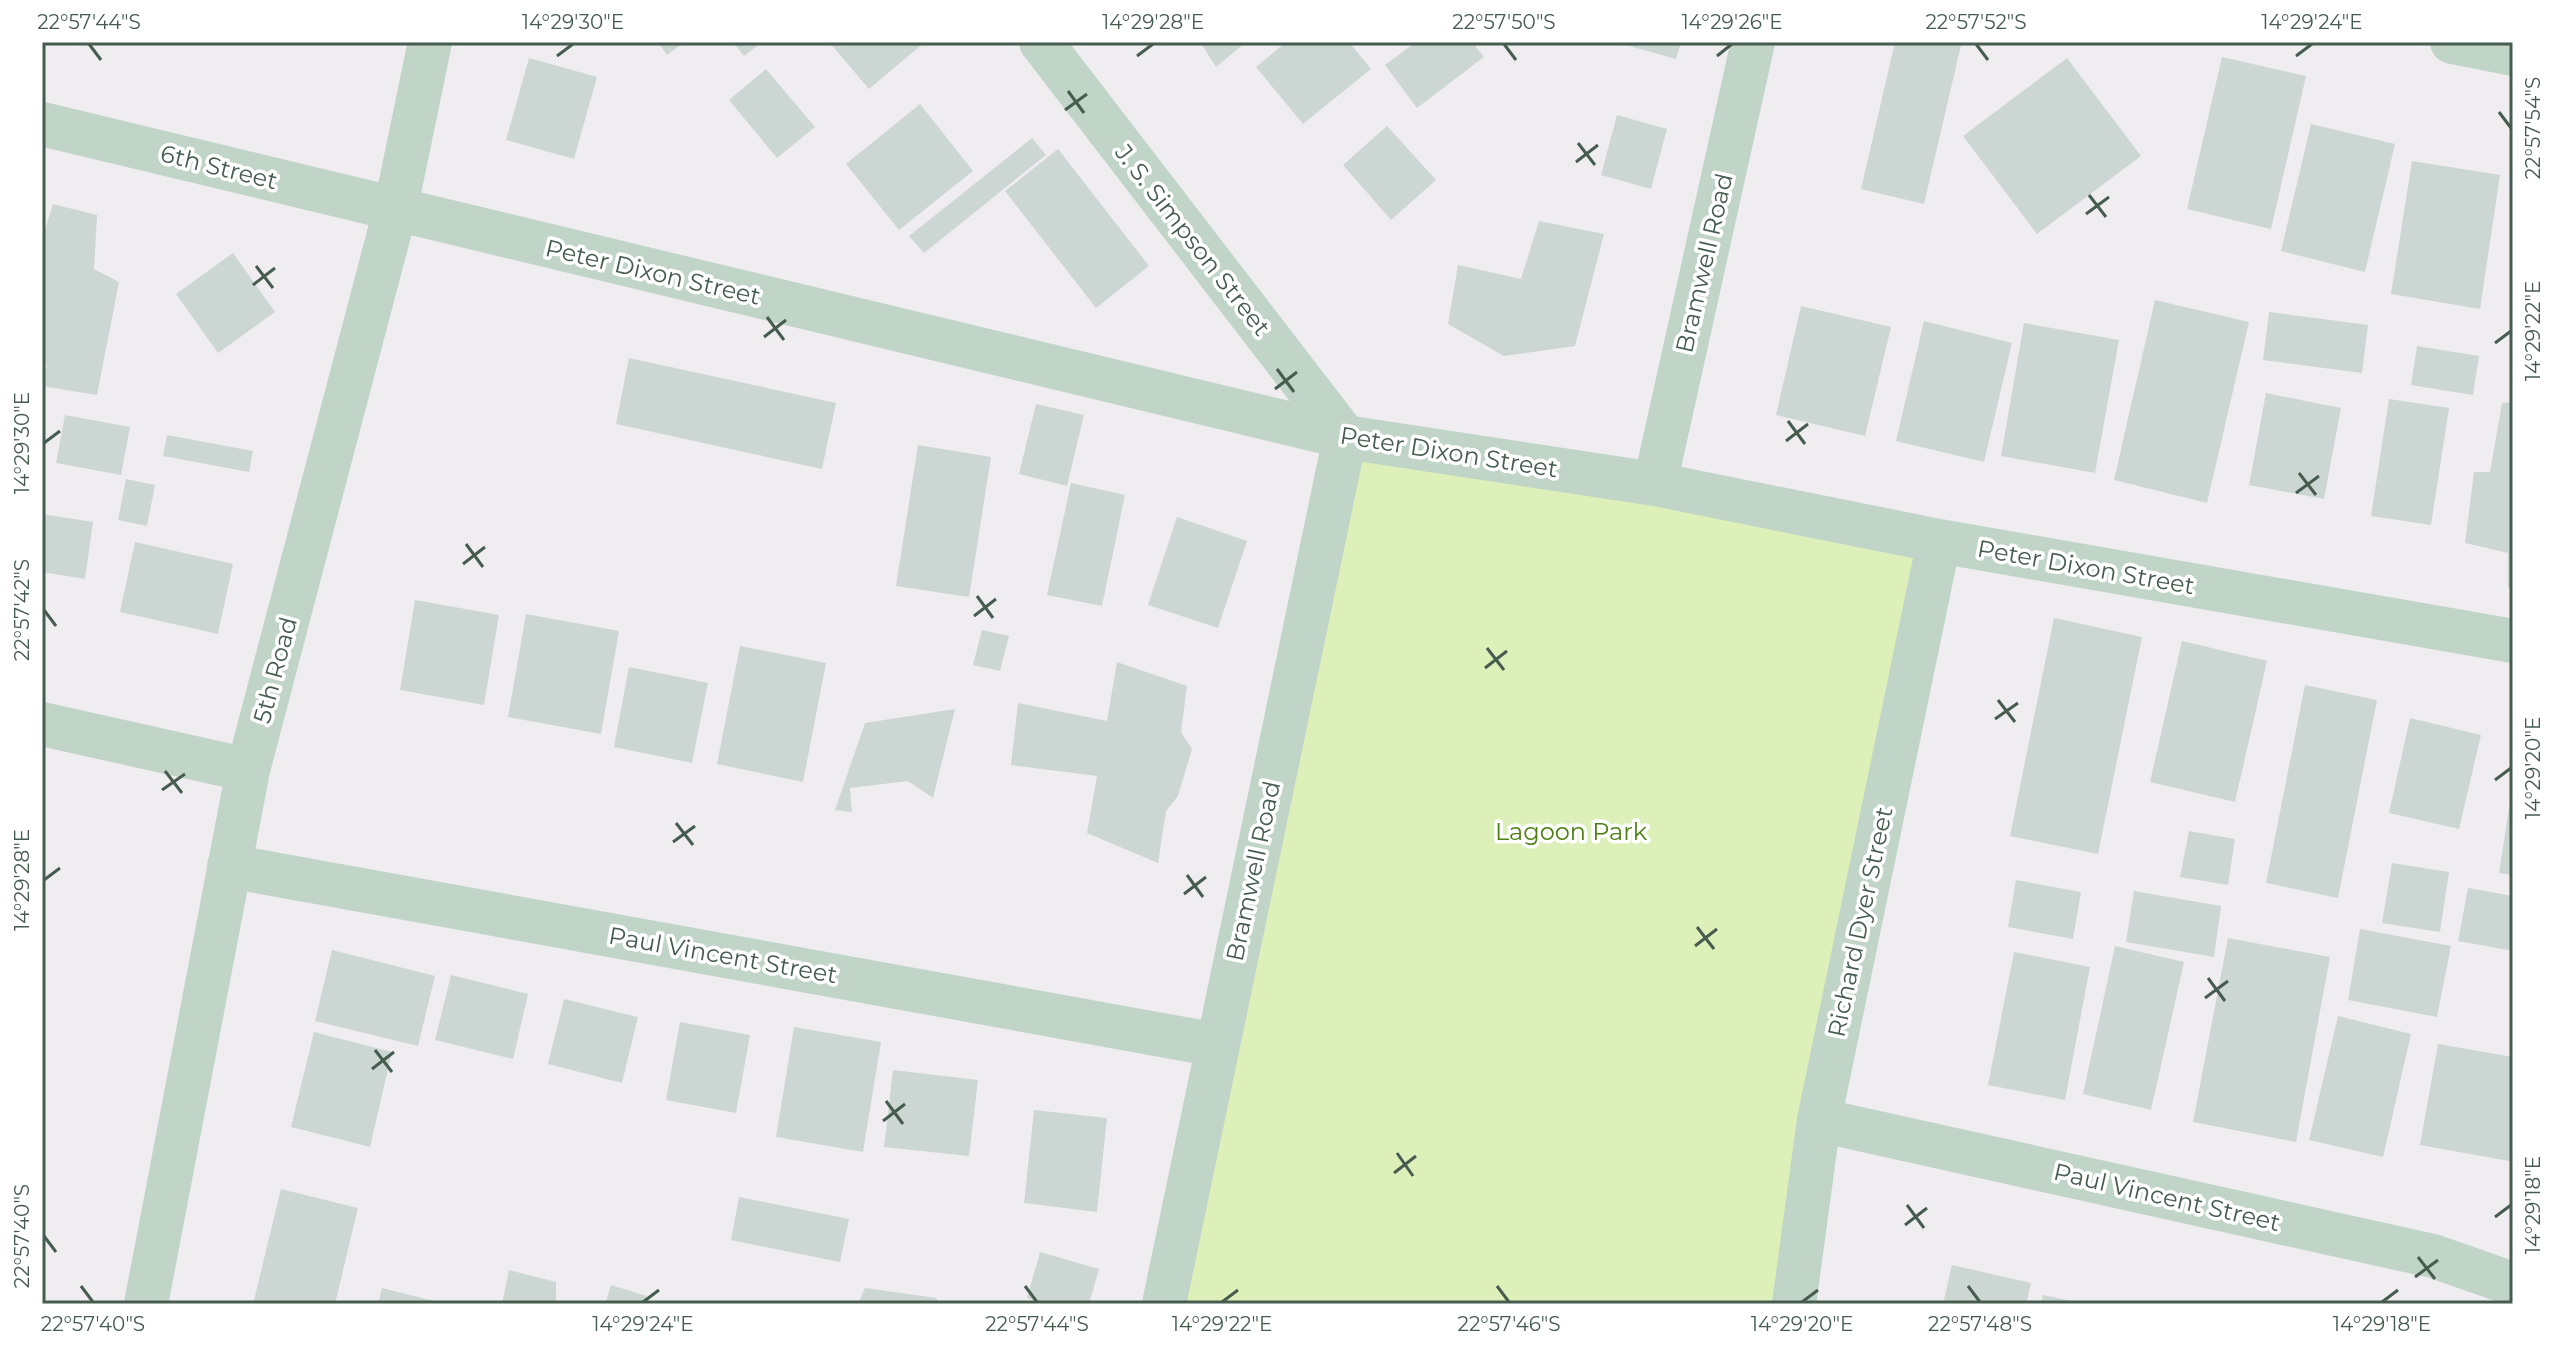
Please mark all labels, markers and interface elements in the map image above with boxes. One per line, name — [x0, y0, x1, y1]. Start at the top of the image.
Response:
text: 22°57'44"S — [37, 10, 141, 34]
text: 14°29'30"E — [522, 10, 624, 34]
text: 14°29'28"E — [1102, 10, 1204, 34]
text: 22°57'50"S — [1452, 10, 1556, 34]
text: 14°29'26"E — [1681, 10, 1783, 34]
text: 22°57'52"S — [1925, 10, 2027, 34]
text: 14°29'24"E — [2261, 10, 2363, 34]
text: 22°57'54"S — [2521, 77, 2545, 179]
street label: 6th Street — [158, 138, 281, 196]
street label: J. S. Simpson Street — [1109, 138, 1277, 342]
street label: Bramwell Road — [1669, 170, 1739, 356]
street label: Peter Dixon Street — [543, 233, 764, 311]
text: 14°29'22"E — [2521, 281, 2545, 381]
text: 14°29'30"E — [10, 392, 34, 494]
street label: Peter Dixon Street — [1338, 420, 1560, 484]
street label: Peter Dixon Street — [1975, 534, 2197, 600]
text: 22°57'42"S — [10, 559, 34, 661]
street label: 5th Road — [247, 614, 303, 726]
text: 14°29'20"E — [2521, 717, 2545, 819]
street label: Bramwell Road — [1220, 778, 1286, 964]
street label: Richard Dyer Street — [1821, 804, 1899, 1040]
park label: Lagoon Park — [1495, 817, 1648, 846]
text: 14°29'28"E — [10, 829, 34, 931]
street label: Paul Vincent Street — [606, 921, 840, 989]
text: 14°29'18"E — [2521, 1156, 2545, 1254]
street label: Paul Vincent Street — [2051, 1157, 2283, 1237]
text: 22°57'40"S — [10, 1184, 34, 1288]
text: 22°57'40"S — [41, 1312, 145, 1336]
text: 14°29'24"E — [592, 1312, 694, 1336]
text: 22°57'44"S — [985, 1312, 1089, 1336]
text: 14°29'22"E — [1172, 1312, 1272, 1336]
text: 22°57'46"S — [1458, 1312, 1560, 1336]
text: 14°29'20"E — [1751, 1312, 1853, 1336]
text: 22°57'48"S — [1928, 1312, 2032, 1336]
text: 14°29'18"E — [2333, 1312, 2431, 1336]

